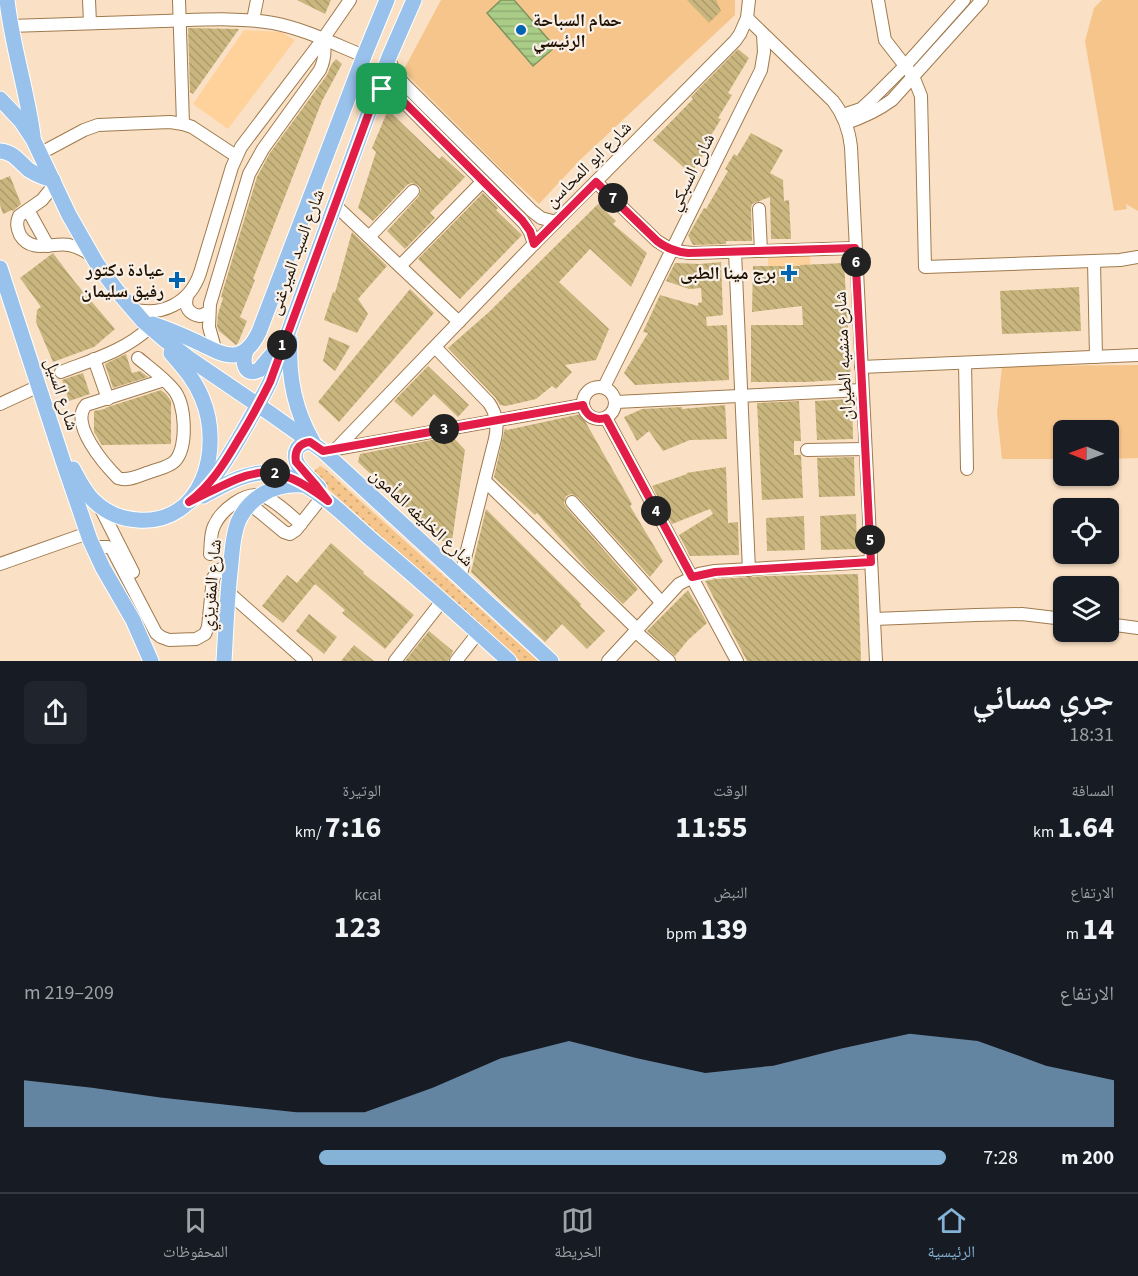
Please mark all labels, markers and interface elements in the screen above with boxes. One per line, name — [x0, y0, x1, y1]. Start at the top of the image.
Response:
place label: حمام السباحة الرئيسي — [533, 8, 622, 55]
marker: حمام السباحة الرئيسي — [514, 23, 528, 37]
pin — [356, 63, 407, 114]
icon: arrive — [365, 72, 398, 105]
street label: شارع ابو المحاسن — [539, 115, 637, 213]
street label: شارع السبكي — [662, 129, 722, 216]
pin: 7 — [598, 183, 628, 213]
street label: شارع السيد الميرغنى — [262, 186, 331, 319]
text: 7 — [609, 187, 617, 209]
pin: 6 — [841, 247, 871, 277]
text: 6 — [852, 251, 860, 273]
place label: عيادة دكتور رفيق سليمان — [81, 258, 164, 304]
place label: برج مينا الطبى — [680, 261, 776, 286]
marker: برج مينا الطبى — [780, 264, 798, 282]
marker: عيادة دكتور رفيق سليمان — [168, 271, 186, 289]
street label: شارع منشيه الطيران — [828, 291, 859, 421]
pin: 1 — [267, 330, 297, 360]
text: 1 — [278, 334, 286, 356]
street label: شارع السيل — [38, 355, 85, 434]
pin: 3 — [429, 414, 459, 444]
text: 3 — [440, 418, 448, 440]
north arrow — [1053, 420, 1119, 486]
map controls — [1053, 420, 1119, 642]
pin: 2 — [260, 458, 290, 488]
text: 2 — [271, 462, 279, 484]
street label: شارع الخليفه المأمون — [364, 462, 479, 572]
pin: 4 — [641, 496, 671, 526]
button: locate — [1053, 498, 1119, 564]
text: 4 — [652, 500, 660, 522]
pin: 5 — [855, 525, 885, 555]
text: 5 — [866, 529, 874, 551]
street label: شارع المقريزي — [195, 538, 230, 632]
button: layers — [1053, 576, 1119, 642]
text: جري مسائي — [972, 675, 1114, 722]
button: share — [24, 681, 87, 744]
text: 18:31 — [1069, 721, 1114, 749]
text: الوتيرة — [342, 780, 381, 802]
text: الوقت — [713, 780, 748, 802]
text: المسافة — [1072, 780, 1114, 802]
text: 7:16 — [325, 806, 381, 849]
text: 11:55 — [675, 806, 748, 849]
text: 1.64 — [1057, 806, 1114, 849]
text: /km — [295, 821, 325, 843]
text: km — [1033, 821, 1057, 843]
text: النبض — [714, 882, 748, 904]
text: الارتفاع — [1070, 882, 1114, 904]
text: kcal — [354, 884, 381, 906]
text: 123 — [334, 906, 381, 949]
text: 139 — [700, 908, 748, 951]
text: 14 — [1082, 908, 1114, 951]
text: bpm — [666, 923, 700, 945]
text: m — [1066, 923, 1082, 945]
text: 209–219 m — [24, 979, 114, 1007]
text: الارتفاع — [1059, 980, 1114, 1008]
text: 7:28 — [983, 1144, 1018, 1172]
text: 200 m — [1061, 1144, 1114, 1172]
tab: المحفوظات — [163, 1204, 228, 1267]
tab: الخريطة — [554, 1204, 601, 1267]
tab: الرئيسية — [928, 1204, 975, 1267]

